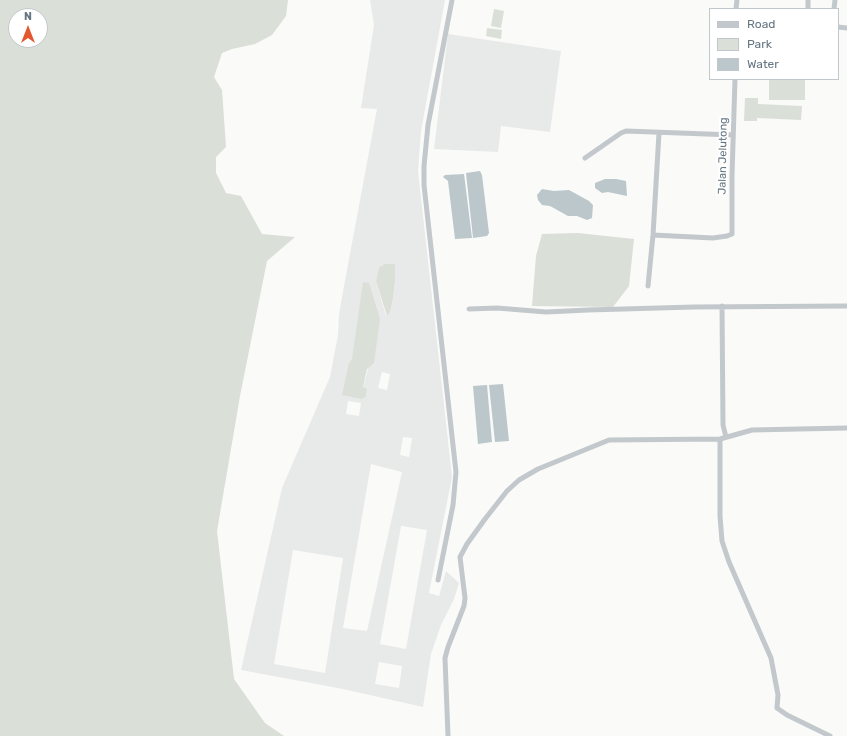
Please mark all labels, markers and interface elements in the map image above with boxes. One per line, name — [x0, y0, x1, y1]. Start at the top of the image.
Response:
north arrow — [8, 8, 48, 48]
legend — [709, 8, 839, 80]
text: N — [24, 10, 32, 23]
text: Road — [747, 17, 775, 31]
text: Park — [747, 37, 772, 51]
text: Water — [747, 57, 779, 71]
street label: Jalan Jelutong — [716, 117, 730, 195]

